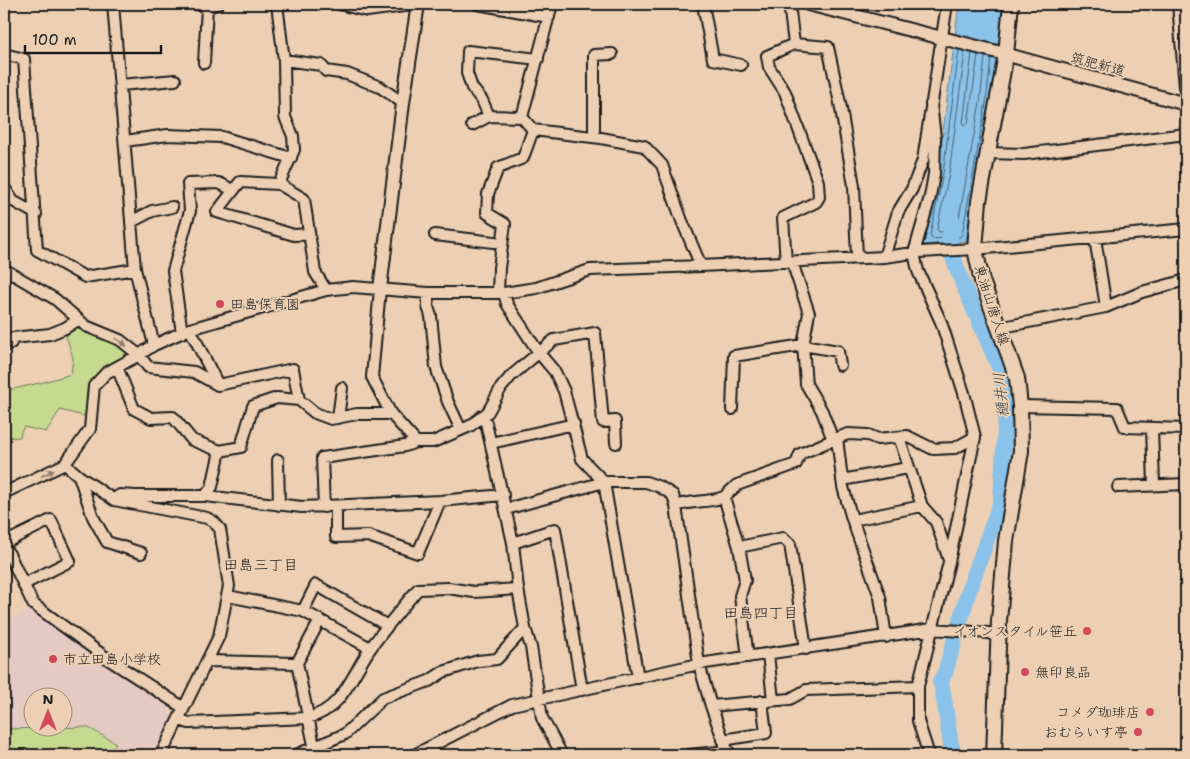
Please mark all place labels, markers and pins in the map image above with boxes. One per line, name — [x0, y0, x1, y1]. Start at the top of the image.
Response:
place label: 田島保育園 — [230, 295, 300, 313]
marker: 田島保育園 — [214, 298, 226, 310]
place label: イオンスタイル笹丘 — [953, 622, 1077, 640]
marker: イオンスタイル笹丘 — [1081, 625, 1093, 637]
place label: 市立田島小学校 — [63, 650, 161, 668]
marker: 市立田島小学校 — [47, 653, 59, 665]
place label: 無印良品 — [1035, 663, 1091, 681]
marker: 無印良品 — [1019, 666, 1031, 678]
place label: コメダ珈琲店 — [1056, 703, 1140, 721]
marker: コメダ珈琲店 — [1144, 706, 1156, 718]
place label: おむらいす亭 — [1044, 723, 1128, 741]
marker: おむらいす亭 — [1132, 726, 1144, 738]

